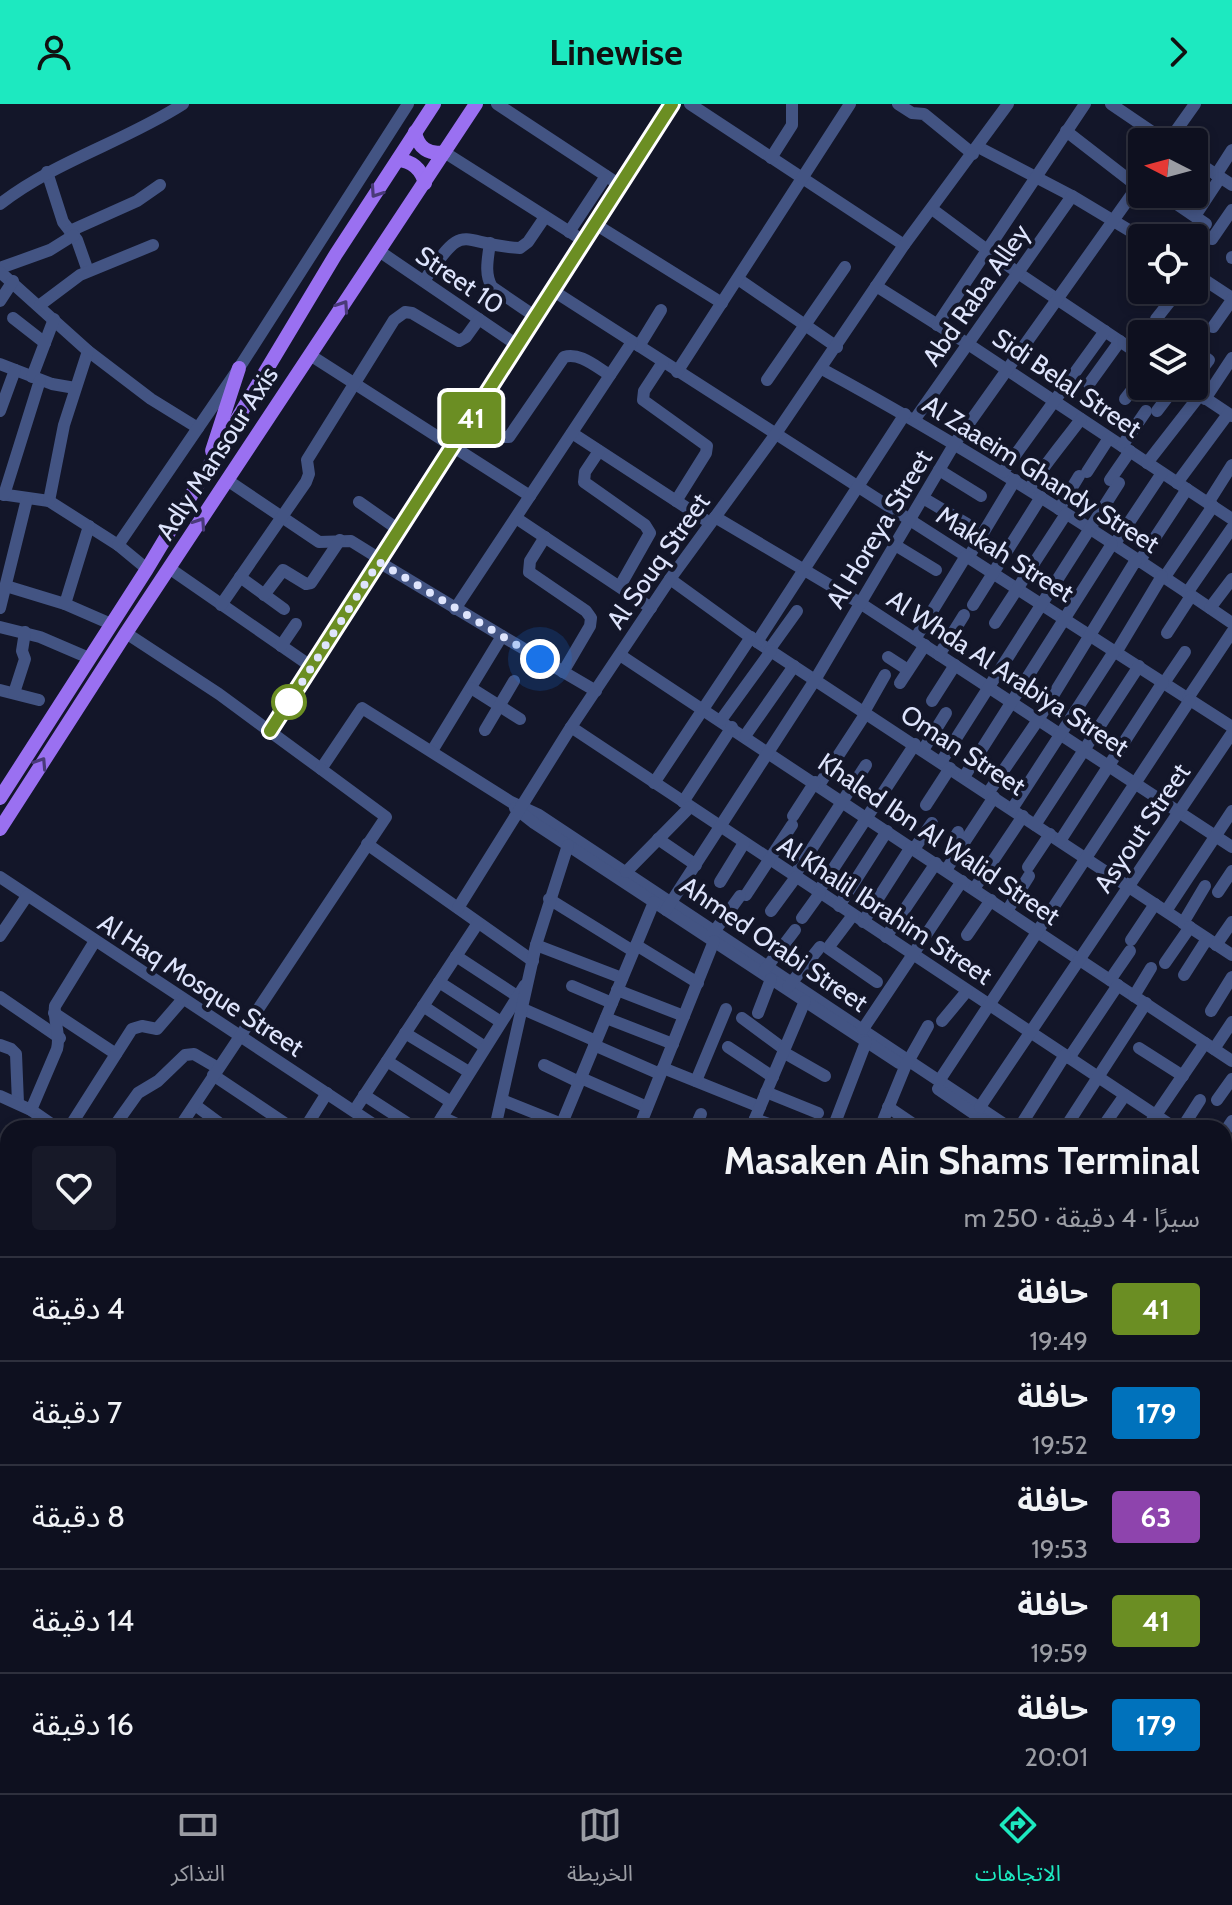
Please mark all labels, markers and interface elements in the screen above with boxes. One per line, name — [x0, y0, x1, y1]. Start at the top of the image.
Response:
icon: person — [32, 30, 76, 74]
text: Linewise — [549, 30, 683, 74]
icon: forward — [1156, 30, 1200, 74]
north arrow — [1128, 128, 1208, 208]
map controls — [1128, 128, 1208, 400]
one-way arrow — [371, 184, 386, 198]
street label: Abd Raba Alley — [915, 218, 1037, 372]
button: locate — [1128, 224, 1208, 304]
street label: Street 10 — [410, 239, 510, 321]
one-way arrow — [333, 300, 348, 314]
button: layers — [1128, 320, 1208, 400]
street label: Sidi Belal Street — [987, 321, 1148, 445]
street label: Adly Mansour Axis — [149, 360, 285, 546]
street label: Al Zaaeim Ghandy Street — [917, 388, 1165, 560]
line badge: 41 — [435, 392, 507, 444]
text: 41 — [457, 401, 485, 435]
street label: Al Horeya Street — [819, 444, 939, 614]
street label: Al Souq Street — [600, 487, 717, 635]
street label: Makkah Street — [930, 499, 1080, 609]
one-way arrow — [190, 517, 205, 531]
street label: Al Whda Al Arabiya Street — [881, 583, 1135, 763]
your location — [520, 639, 560, 679]
unlabelled marker — [272, 685, 306, 719]
street label: Oman Street — [895, 698, 1032, 802]
street label: Khaled Ibn Al Walid Street — [812, 746, 1066, 932]
one-way arrow — [31, 757, 46, 772]
street label: Asyout Street — [1087, 757, 1197, 899]
street label: Al Khalil Ibrahim Street — [772, 829, 998, 991]
street label: Ahmed Orabi Street — [674, 869, 874, 1019]
street label: Al Haq Mosque Street — [92, 907, 310, 1064]
text: Masaken Ain Shams Terminal — [724, 1137, 1200, 1184]
button: heart — [32, 1146, 116, 1230]
text: سيرًا · 4 دقيقة · 250 m — [964, 1202, 1200, 1234]
text: حافلة — [1017, 1274, 1088, 1311]
text: 4 دقيقة — [32, 1290, 124, 1327]
text: 41 — [1142, 1292, 1170, 1326]
text: 19:49 — [1030, 1325, 1088, 1357]
text: حافلة — [1017, 1378, 1088, 1415]
text: 7 دقيقة — [32, 1394, 122, 1431]
text: 179 — [1136, 1396, 1176, 1430]
text: 19:52 — [1032, 1429, 1088, 1461]
text: حافلة — [1017, 1482, 1088, 1519]
text: 8 دقيقة — [32, 1498, 125, 1535]
text: 63 — [1141, 1500, 1171, 1534]
text: 19:53 — [1031, 1533, 1088, 1565]
text: حافلة — [1017, 1586, 1088, 1623]
text: 14 دقيقة — [32, 1602, 134, 1639]
text: 41 — [1142, 1604, 1170, 1638]
text: 19:59 — [1031, 1637, 1088, 1669]
text: حافلة — [1017, 1690, 1088, 1727]
text: 16 دقيقة — [32, 1706, 134, 1743]
text: 179 — [1136, 1708, 1176, 1742]
text: 20:01 — [1024, 1741, 1088, 1773]
tab: التذاكر — [171, 1803, 225, 1897]
tab: الخريطة — [567, 1803, 633, 1897]
tab: الاتجاهات — [975, 1803, 1061, 1897]

